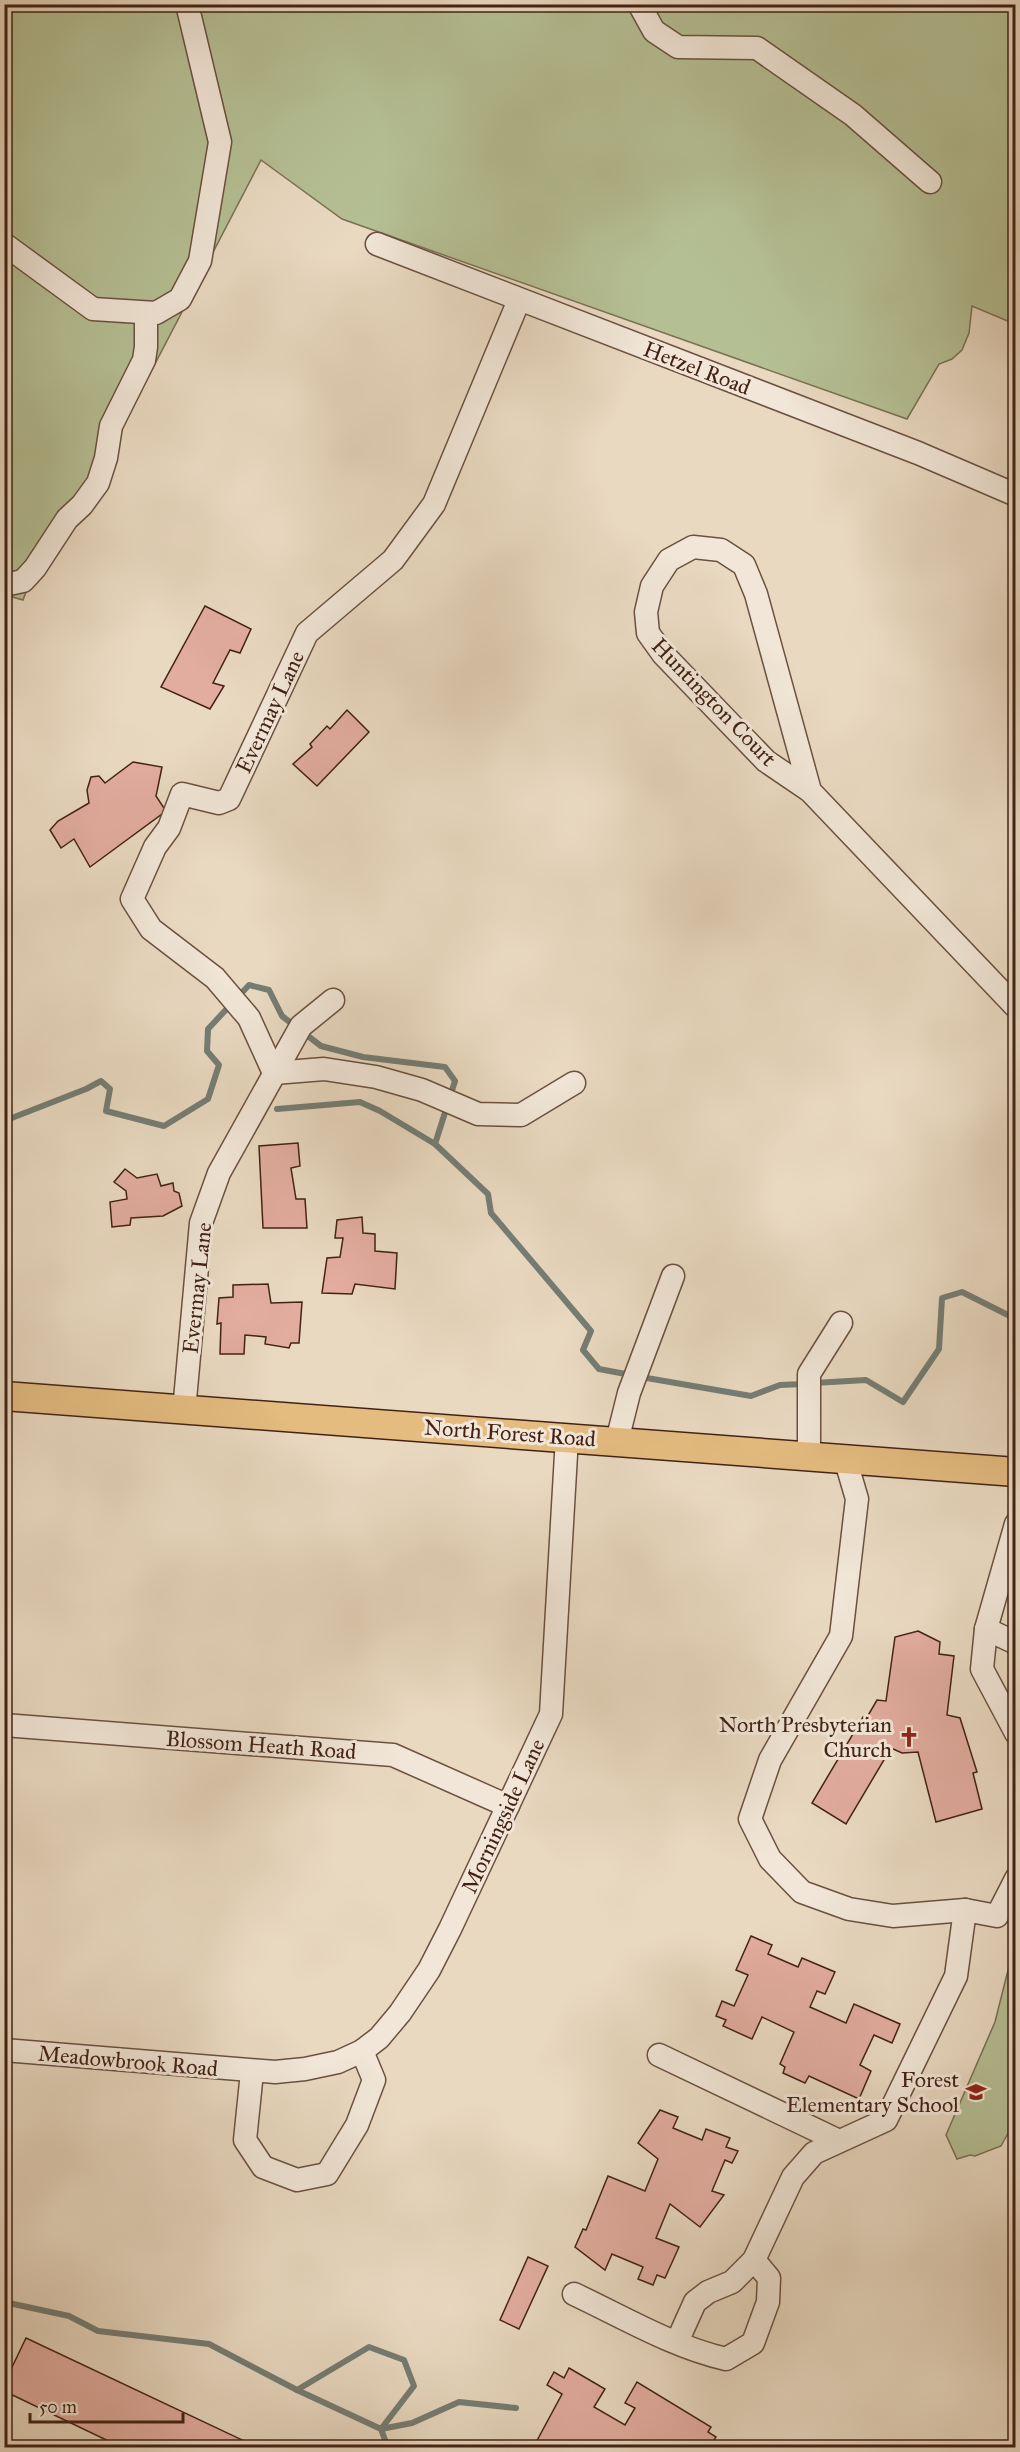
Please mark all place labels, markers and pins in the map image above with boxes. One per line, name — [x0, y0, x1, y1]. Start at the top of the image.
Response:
place label: North Presbyterian Church — [719, 1711, 892, 1763]
church icon: North Presbyterian Church — [897, 1725, 921, 1749]
place label: Forest Elementary School — [786, 2066, 959, 2118]
school or university icon: Forest Elementary School — [964, 2080, 988, 2104]

